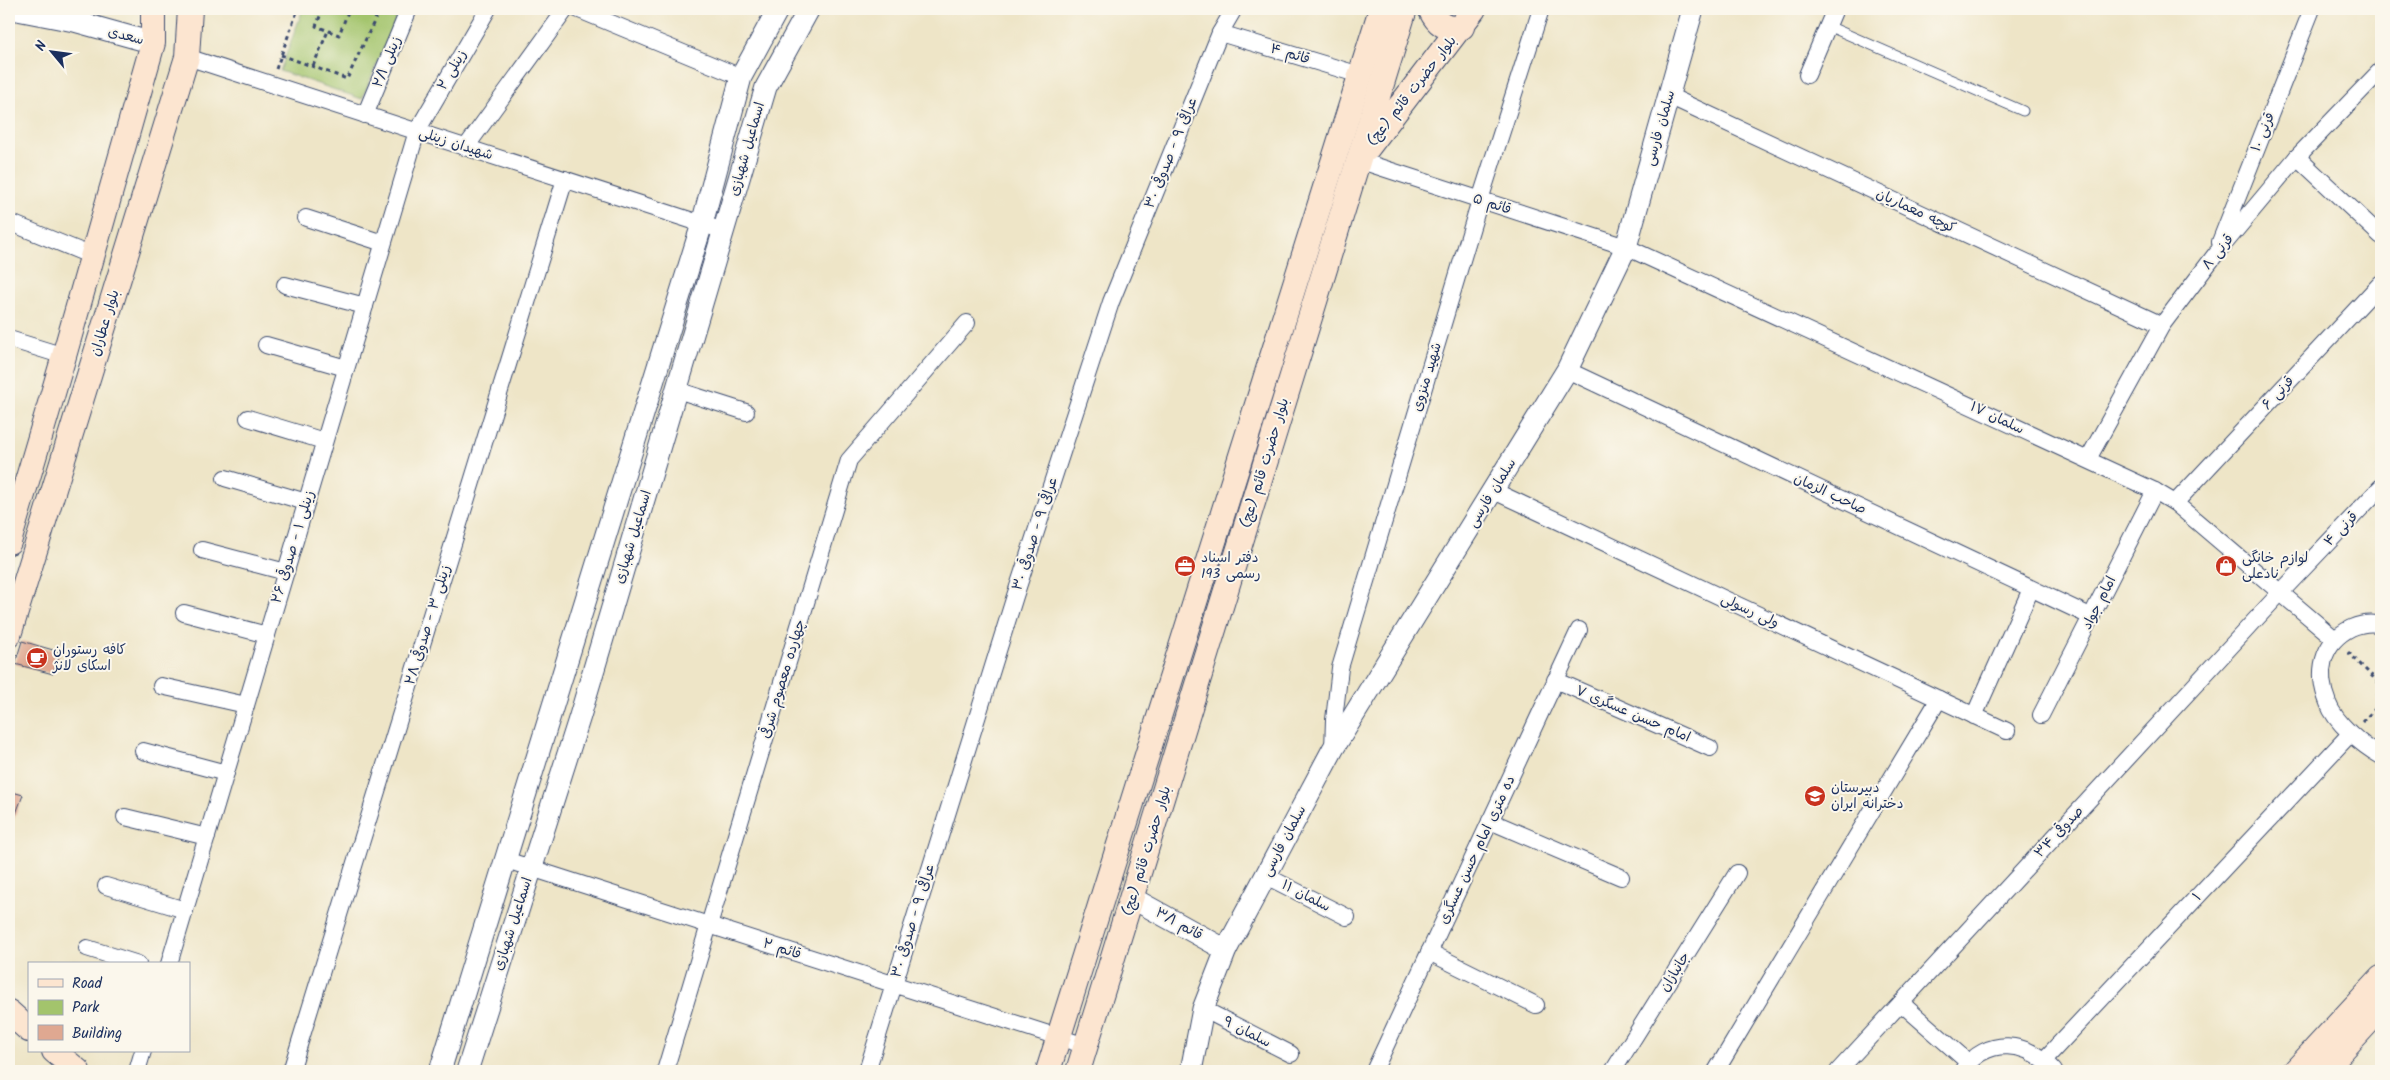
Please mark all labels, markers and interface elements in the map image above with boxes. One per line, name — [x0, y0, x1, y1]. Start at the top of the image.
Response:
street label: سعدی — [106, 21, 146, 51]
north arrow — [28, 28, 78, 78]
street label: بلوار حضرت قائم (عج) — [1362, 31, 1462, 151]
street label: زینلی ۲/۱ — [367, 33, 407, 91]
text: N — [30, 37, 53, 55]
street label: قائم ۴ — [1267, 38, 1313, 70]
street label: زینلی ۲ — [432, 46, 472, 94]
street label: سلمان فارسی — [1639, 87, 1681, 169]
street label: عراقی ۹ - صدوقی ۳۰ — [1139, 94, 1203, 212]
street label: اسماعیل شهبازی — [723, 99, 771, 199]
street label: قرنی ۱۰ — [2245, 109, 2281, 155]
street label: شهیدان زینلی — [416, 122, 496, 166]
street label: کوچه معماریان — [1872, 183, 1960, 239]
street label: قائم ۵ — [1470, 187, 1514, 221]
street label: قرنی ۸ — [2197, 229, 2239, 275]
street label: بلوار عطاران — [84, 287, 126, 359]
street label: شهید منزوی — [1406, 340, 1448, 414]
street label: قرنی ۶ — [2256, 371, 2300, 415]
street label: بلوار حضرت قائم (عج) — [1235, 395, 1295, 531]
street label: سلمان ۱۷ — [1966, 396, 2028, 440]
street label: سلمان فارسی — [1462, 454, 1522, 532]
street label: صاحب الزمان — [1790, 468, 1870, 520]
street label: عراقی ۹ - صدوقی ۳۰ — [1006, 475, 1064, 593]
street label: اسماعیل شهبازی — [608, 487, 658, 587]
street label: زینلی ۱ - صدوقی ۲۶ — [265, 488, 321, 606]
street label: قرنی ۴ — [2319, 506, 2363, 552]
place label: دفتر اسناد رسمی 193 — [1201, 547, 1261, 585]
place label: لوازم خانگی نادعلی — [2242, 547, 2308, 585]
office icon: دفتر اسناد رسمی 193 — [1173, 554, 1197, 578]
shop icon: لوازم خانگی نادعلی — [2214, 554, 2238, 578]
street label: زینلی ۳ - صدوقی ۲۸ — [399, 562, 457, 688]
street label: امام جواد — [2076, 572, 2122, 634]
street label: ولی رسولی — [1717, 588, 1783, 634]
street label: چهارده معصوم شرقی — [754, 617, 812, 741]
place label: کافه رستوران اسکای لانژ — [52, 639, 126, 677]
cafe icon: کافه رستوران اسکای لانژ — [25, 646, 49, 670]
street label: امام حسن عسگری ۷ — [1572, 680, 1694, 748]
street label: ده متری امام حسن عسگری — [1433, 772, 1521, 928]
place label: دبیرستان دخترانه ایران — [1831, 777, 1903, 815]
street label: بلوار حضرت قائم (عج) — [1117, 783, 1177, 919]
school or university icon: دبیرستان دخترانه ایران — [1803, 784, 1827, 808]
street label: سلمان فارسی — [1256, 801, 1312, 881]
street label: صدوقی ۳۴ — [2029, 801, 2089, 863]
street label: عراقی ۹ - صدوقی ۳۰ — [885, 861, 941, 981]
street label: سلمان ۱۱ — [1278, 874, 1334, 918]
street label: اسماعیل شهبازی — [488, 875, 538, 973]
street label: ۱ — [2187, 888, 2207, 906]
street label: قائم ۳/۱ — [1151, 902, 1207, 946]
street label: قائم ۲ — [760, 932, 804, 966]
street label: جانبازان — [1654, 948, 1696, 996]
legend — [28, 962, 190, 1052]
text: Road — [72, 972, 103, 996]
text: Park — [72, 996, 100, 1020]
street label: سلمان ۹ — [1219, 1011, 1275, 1053]
text: Building — [72, 1022, 122, 1046]

